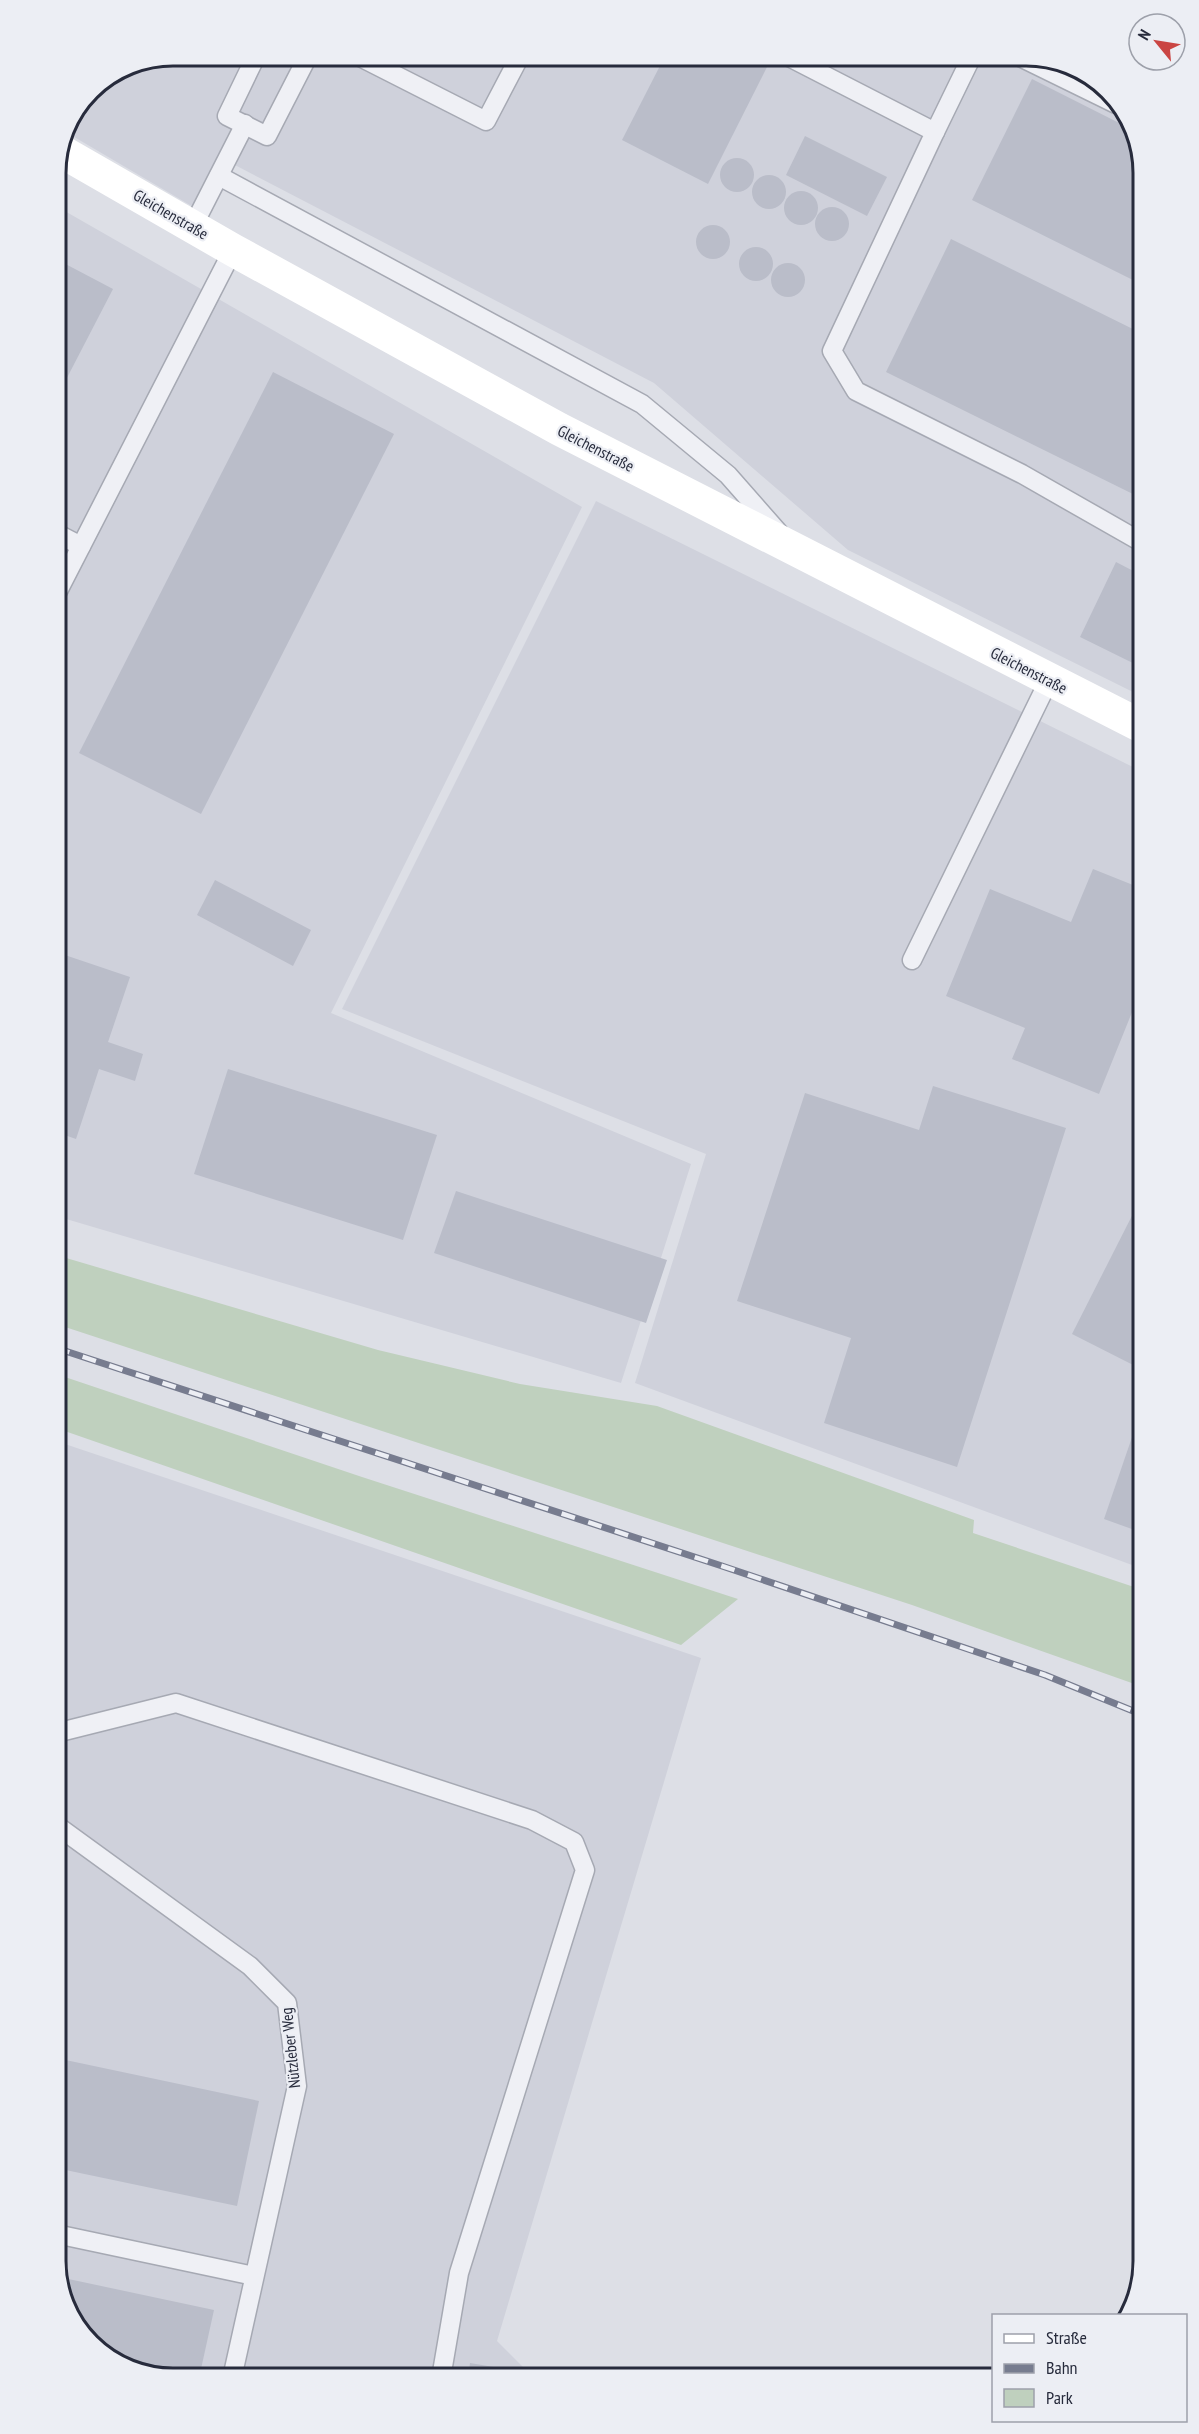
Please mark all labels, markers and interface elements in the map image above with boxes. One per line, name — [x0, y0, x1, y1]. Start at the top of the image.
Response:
north arrow — [1127, 12, 1187, 72]
text: N — [1133, 26, 1155, 43]
street label: Gleichenstraße — [130, 185, 212, 243]
street label: Gleichenstraße — [554, 420, 638, 476]
street label: Gleichenstraße — [987, 642, 1071, 698]
street label: Nützleber Weg — [276, 2007, 304, 2089]
legend — [992, 2314, 1187, 2422]
text: Straße — [1046, 2326, 1087, 2349]
text: Bahn — [1046, 2356, 1078, 2379]
text: Park — [1046, 2386, 1073, 2409]

